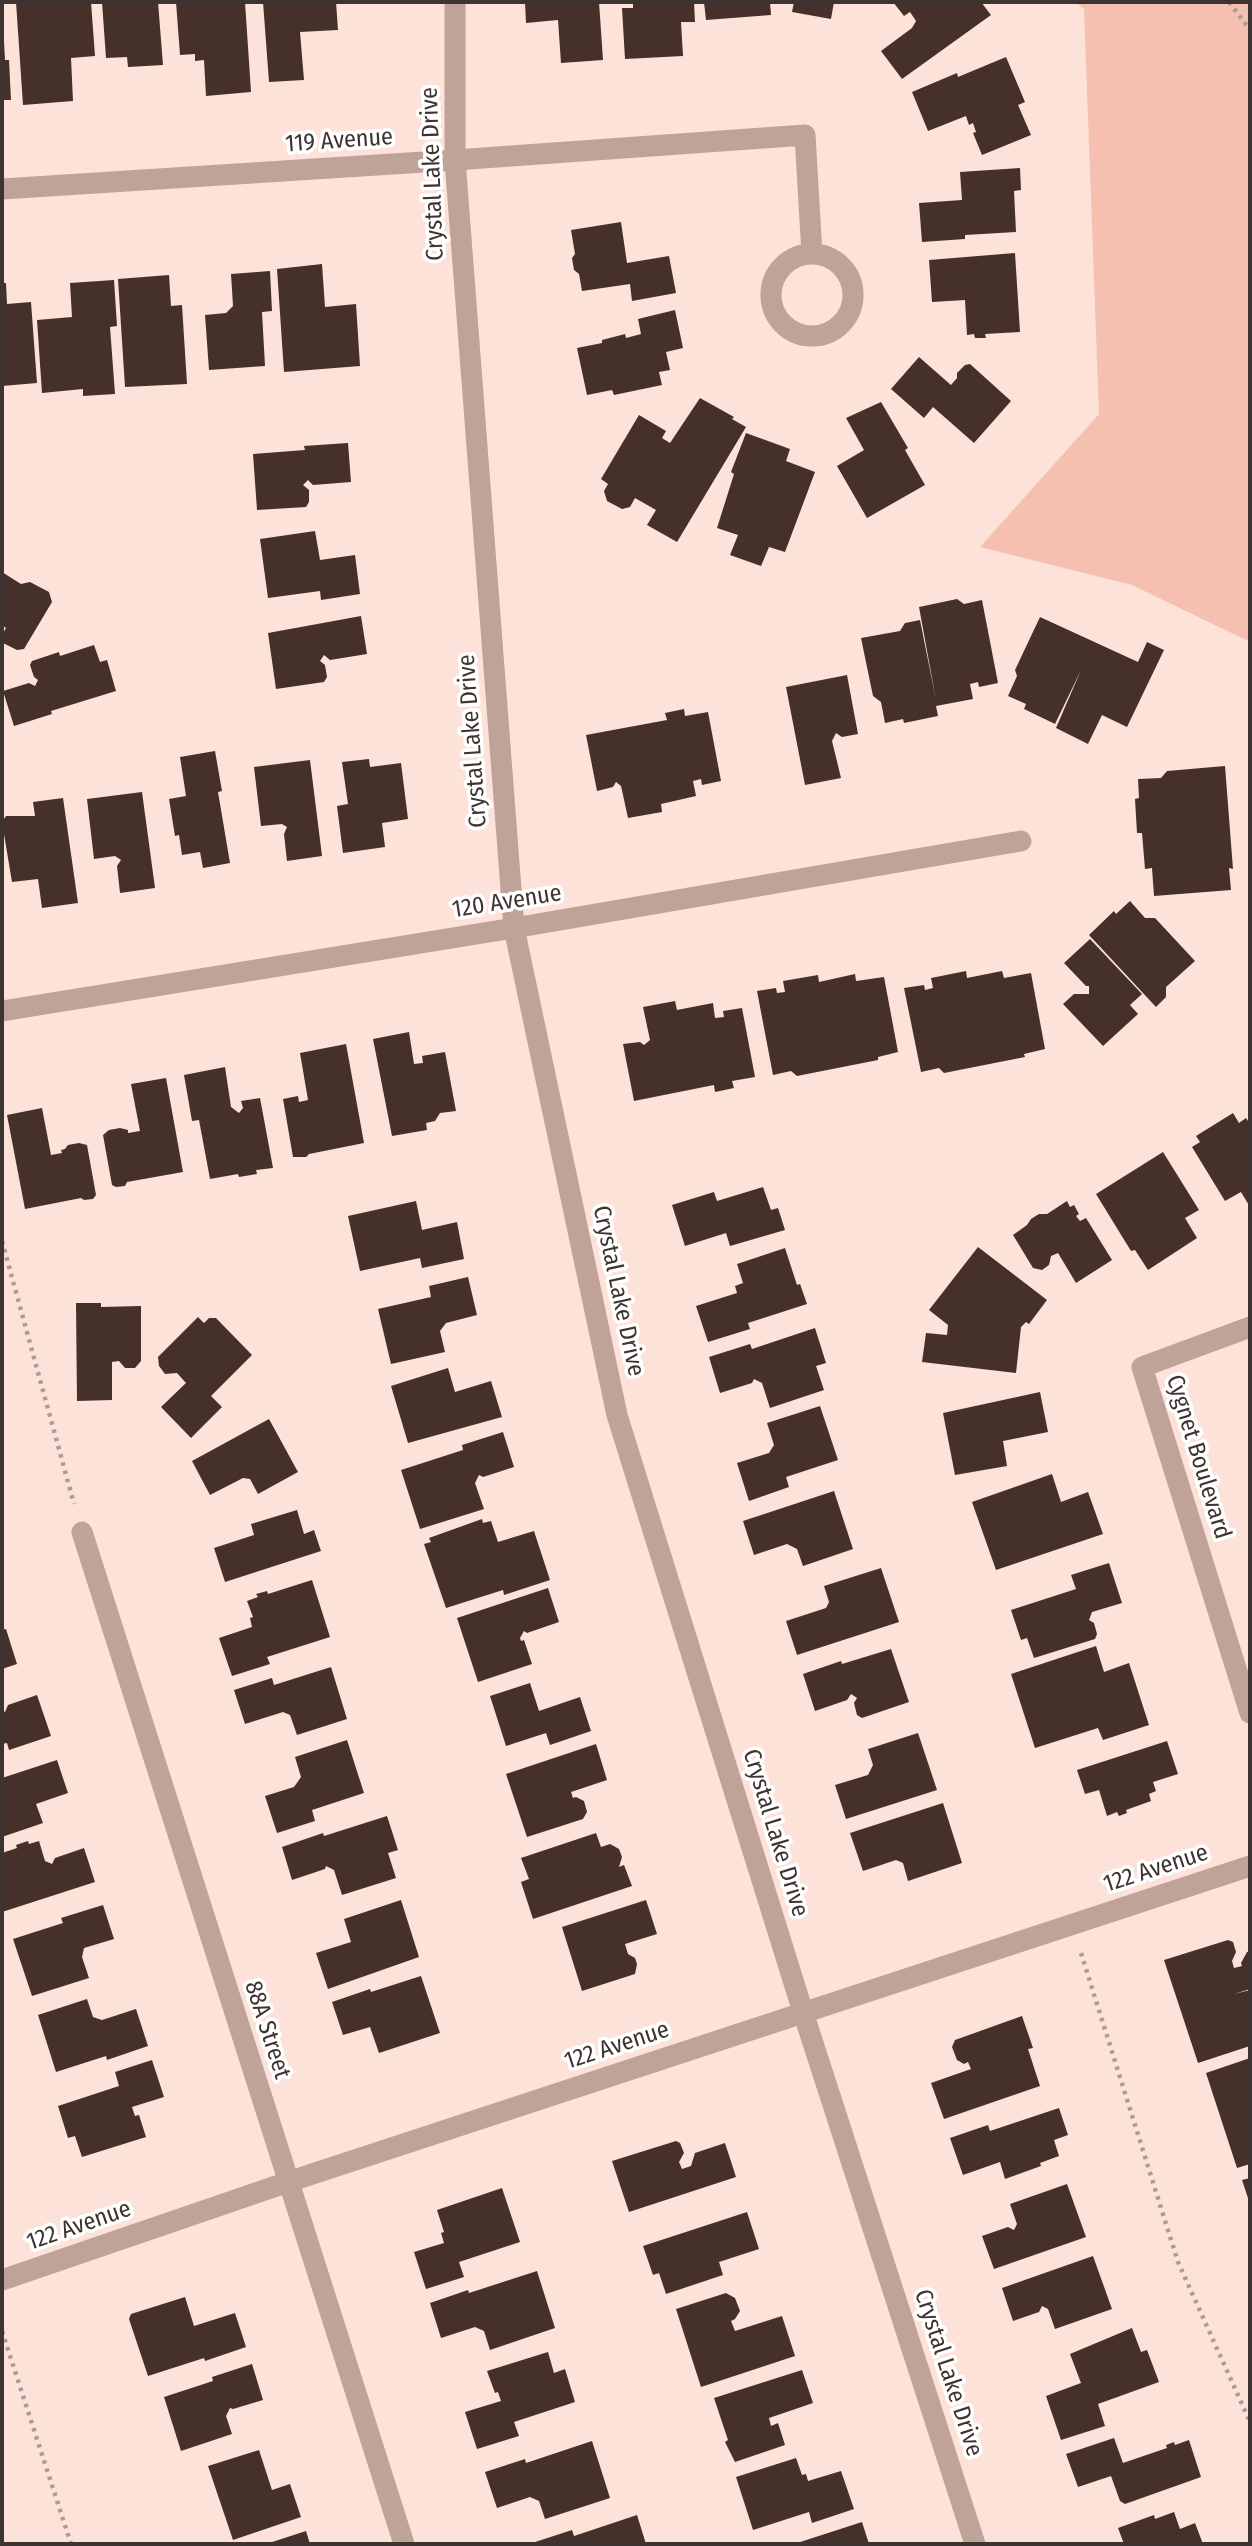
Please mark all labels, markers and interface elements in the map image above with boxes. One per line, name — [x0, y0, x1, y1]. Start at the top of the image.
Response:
street label: Crystal Lake Drive — [416, 87, 450, 261]
street label: 119 Avenue — [284, 123, 394, 159]
street label: Crystal Lake Drive — [453, 653, 493, 829]
street label: 120 Avenue — [450, 879, 564, 925]
street label: Crystal Lake Drive — [586, 1203, 650, 1379]
street label: Cygnet Boulevard — [1159, 1372, 1237, 1542]
street label: Crystal Lake Drive — [736, 1746, 814, 1920]
street label: 122 Avenue — [1100, 1839, 1212, 1899]
street label: 88A Street — [238, 1977, 296, 2083]
street label: 122 Avenue — [561, 2016, 673, 2076]
street label: 122 Avenue — [23, 2195, 135, 2257]
street label: Crystal Lake Drive — [907, 2286, 989, 2460]

